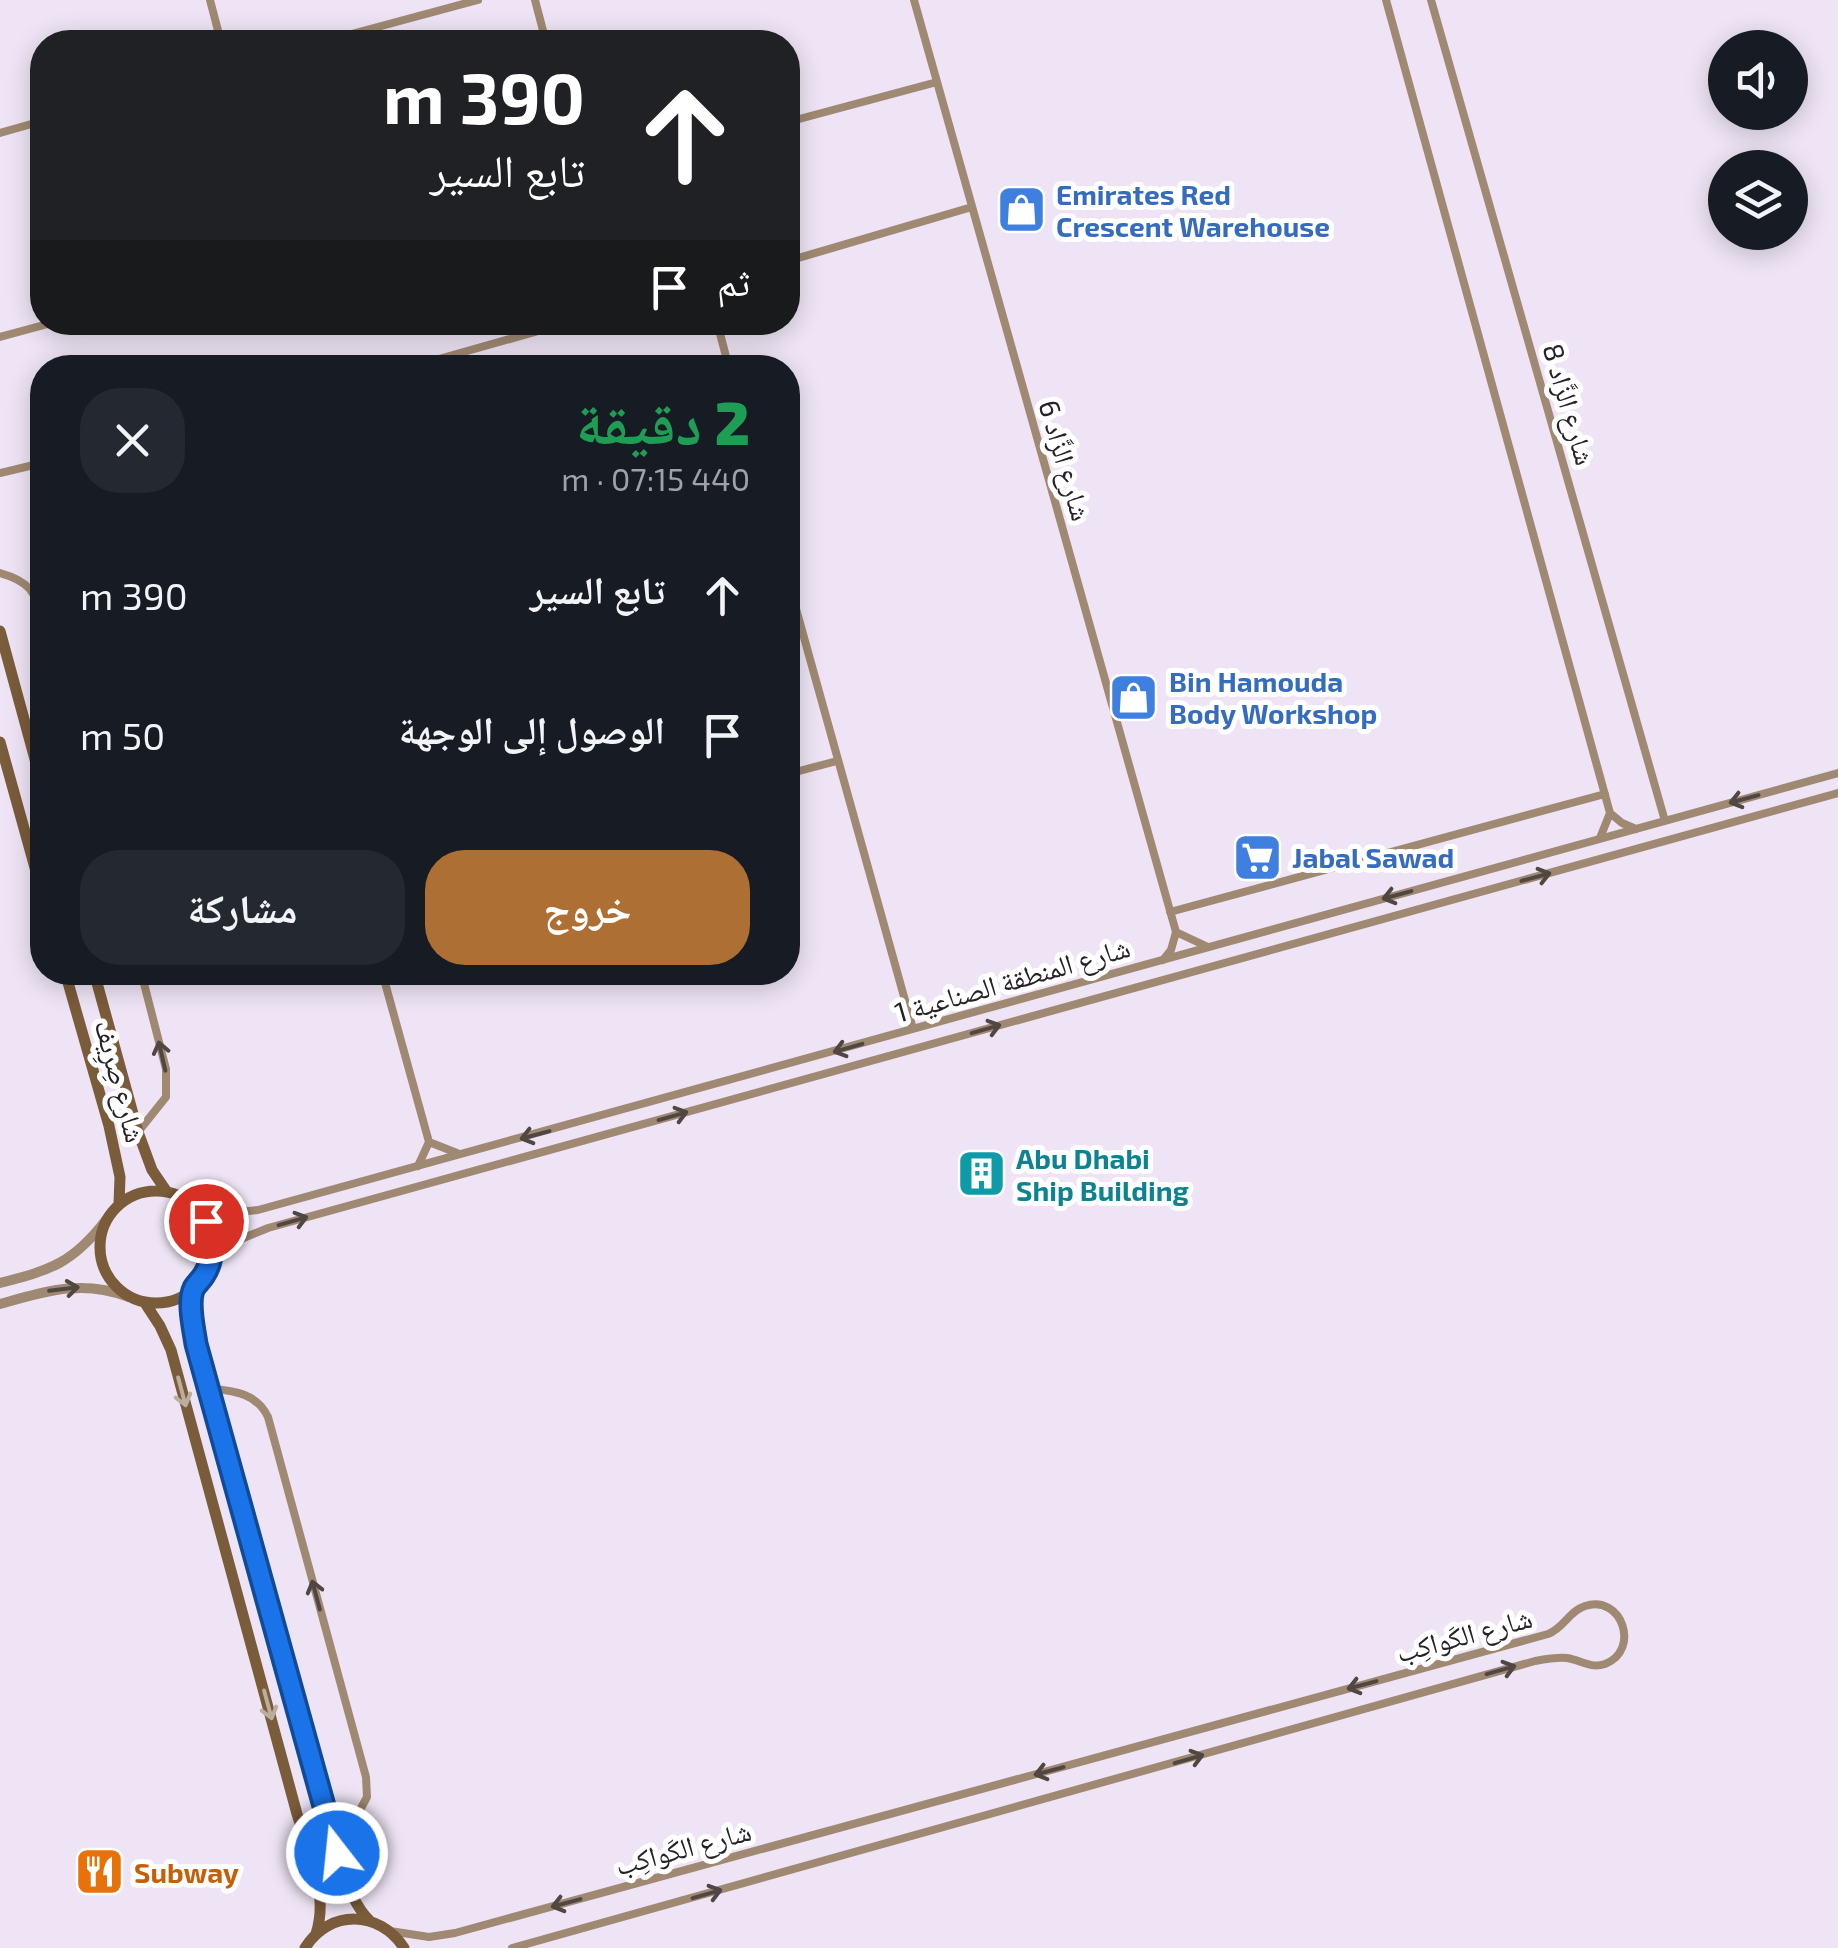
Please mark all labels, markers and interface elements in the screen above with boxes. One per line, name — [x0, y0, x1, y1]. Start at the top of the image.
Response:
map controls — [1708, 30, 1808, 250]
button: sound — [1708, 30, 1808, 130]
text: 390 m — [383, 54, 585, 138]
icon: ahead — [620, 70, 750, 200]
text: تابع السير — [430, 142, 585, 196]
button: layers — [1708, 150, 1808, 250]
place label: Emirates Red Crescent Warehouse — [1056, 177, 1330, 243]
shop icon: Emirates Red Crescent Warehouse — [995, 184, 1047, 236]
text: ثم — [717, 258, 750, 304]
icon: arrive — [642, 260, 697, 315]
street label: شارع الزَّاد 8 — [1535, 339, 1604, 469]
text: 2 دقيقة — [576, 385, 750, 457]
button: close — [80, 388, 185, 493]
street label: شارع الزَّاد 6 — [1031, 396, 1099, 525]
text: 440 m · 07:15 — [561, 459, 750, 497]
text: تابع السير — [530, 566, 665, 612]
icon: ahead — [695, 568, 750, 623]
text: 390 m — [80, 572, 188, 618]
place label: Bin Hamouda Body Workshop — [1169, 664, 1377, 730]
shop icon: Bin Hamouda Body Workshop — [1108, 671, 1160, 723]
text: الوصول إلى الوجهة — [399, 706, 665, 752]
icon: arrive — [695, 708, 750, 763]
text: 50 m — [80, 712, 165, 758]
one-way arrow — [1729, 791, 1760, 809]
supermarket icon: Jabal Sawad — [1231, 831, 1283, 883]
place label: Jabal Sawad — [1292, 840, 1454, 874]
button: مشاركة — [80, 850, 405, 965]
button: خروج — [425, 850, 750, 965]
one-way arrow — [1519, 866, 1551, 885]
one-way arrow — [1382, 887, 1413, 906]
street label: شارع المنطقة الصناعية 1 — [890, 929, 1134, 1031]
street label: شارع صِرِيف — [83, 1016, 154, 1147]
one-way arrow — [970, 1019, 1001, 1037]
one-way arrow — [833, 1039, 864, 1058]
one-way arrow — [152, 1041, 170, 1073]
one-way arrow — [657, 1105, 688, 1124]
one-way arrow — [520, 1126, 551, 1145]
place label: Abu Dhabi Ship Building — [1016, 1141, 1189, 1207]
building icon: Abu Dhabi Ship Building — [955, 1148, 1007, 1200]
pin — [164, 1179, 249, 1264]
icon: arrive — [179, 1194, 234, 1249]
one-way arrow — [276, 1211, 308, 1230]
one-way arrow — [48, 1280, 80, 1298]
one-way arrow — [174, 1376, 193, 1407]
one-way arrow — [306, 1579, 324, 1611]
street label: شارع الكَواكِب — [1392, 1600, 1536, 1670]
one-way arrow — [1485, 1660, 1517, 1678]
one-way arrow — [1347, 1677, 1378, 1695]
one-way arrow — [260, 1689, 278, 1721]
one-way arrow — [1173, 1749, 1204, 1767]
one-way arrow — [1033, 1763, 1065, 1781]
position arrow — [285, 1801, 389, 1905]
street label: شارع الكَواكِب — [611, 1813, 755, 1883]
restaurant icon: Subway — [73, 1846, 125, 1898]
place label: Subway — [134, 1855, 239, 1889]
one-way arrow — [691, 1883, 722, 1902]
one-way arrow — [551, 1894, 582, 1913]

